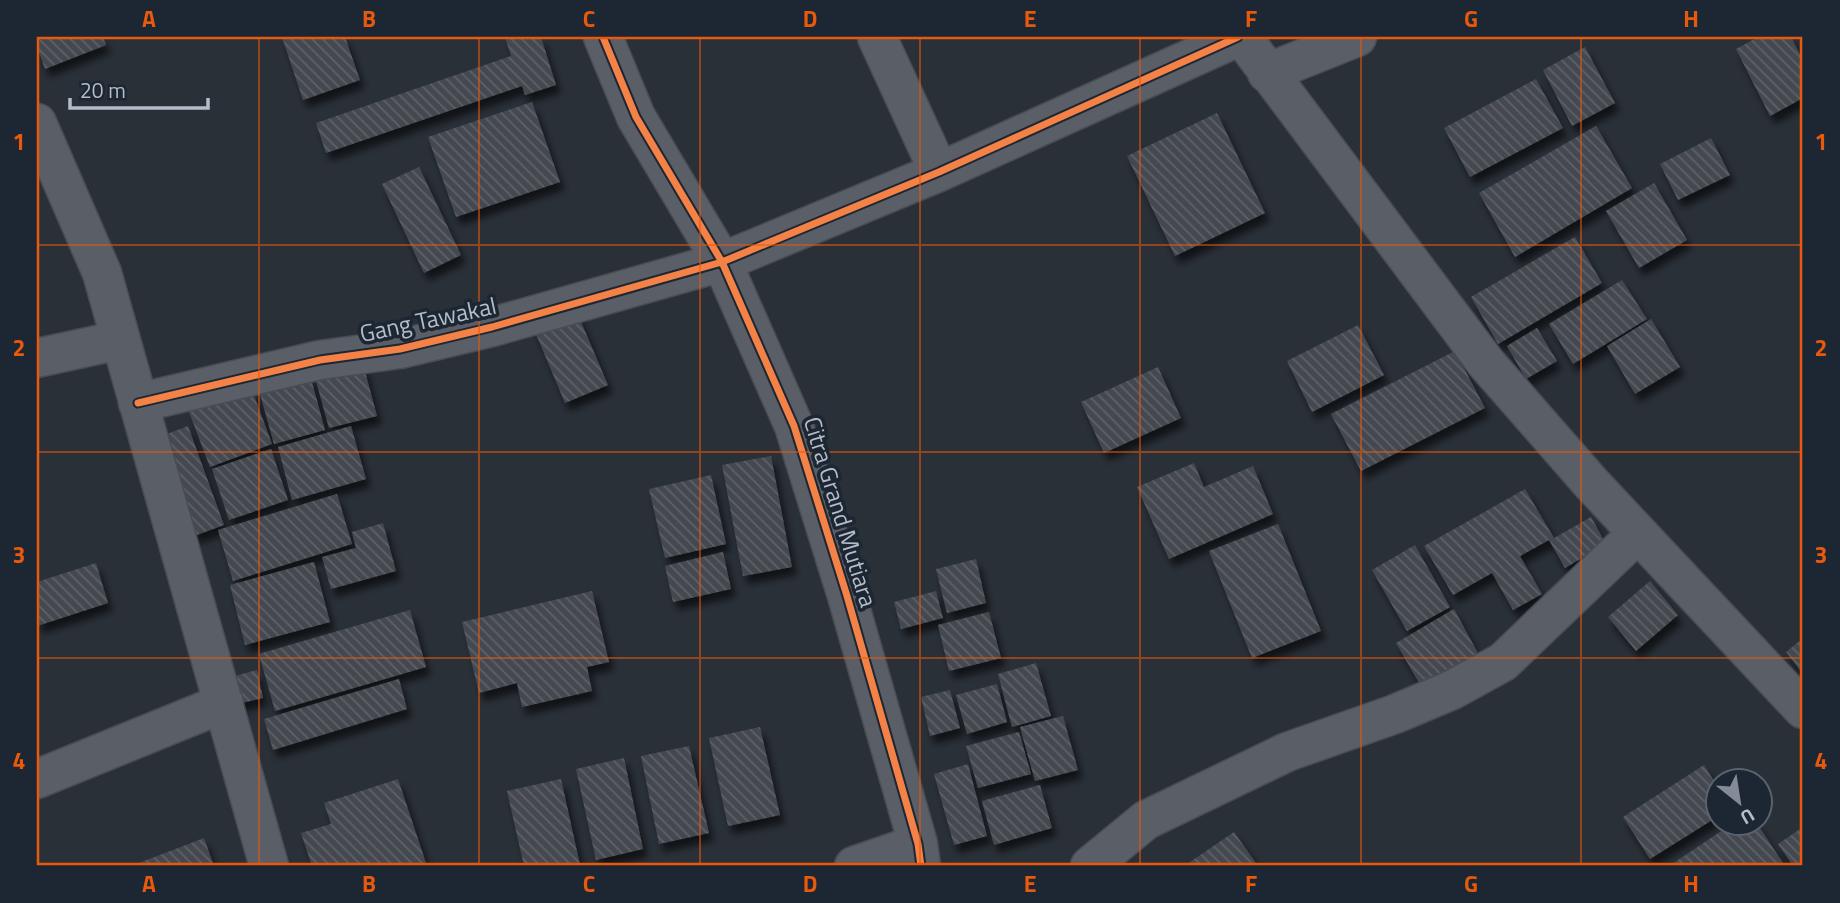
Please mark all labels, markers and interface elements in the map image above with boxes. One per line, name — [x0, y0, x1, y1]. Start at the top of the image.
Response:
text: A — [142, 1, 156, 36]
text: B — [362, 1, 376, 36]
text: C — [583, 1, 595, 36]
text: D — [803, 1, 817, 36]
text: E — [1024, 1, 1036, 36]
text: F — [1245, 1, 1257, 36]
text: G — [1464, 1, 1478, 36]
text: H — [1683, 1, 1699, 36]
scale bar — [70, 66, 208, 110]
text: 20 m — [80, 74, 126, 106]
text: 1 — [13, 124, 25, 159]
text: 1 — [1815, 124, 1827, 159]
street label: Gang Tawakal — [356, 287, 500, 351]
text: 2 — [13, 330, 25, 365]
text: 2 — [1815, 330, 1827, 365]
street label: Citra Grand Mutiara — [795, 412, 887, 611]
text: 3 — [13, 537, 25, 572]
text: 3 — [1815, 537, 1827, 572]
text: 4 — [13, 743, 25, 778]
text: 4 — [1815, 743, 1827, 778]
north arrow — [1703, 766, 1773, 836]
text: U — [1735, 801, 1760, 833]
text: A — [142, 866, 156, 901]
text: B — [362, 866, 376, 901]
text: C — [583, 866, 595, 901]
text: D — [803, 866, 817, 901]
text: E — [1024, 866, 1036, 901]
text: F — [1245, 866, 1257, 901]
text: G — [1464, 866, 1478, 901]
text: H — [1683, 866, 1699, 901]

